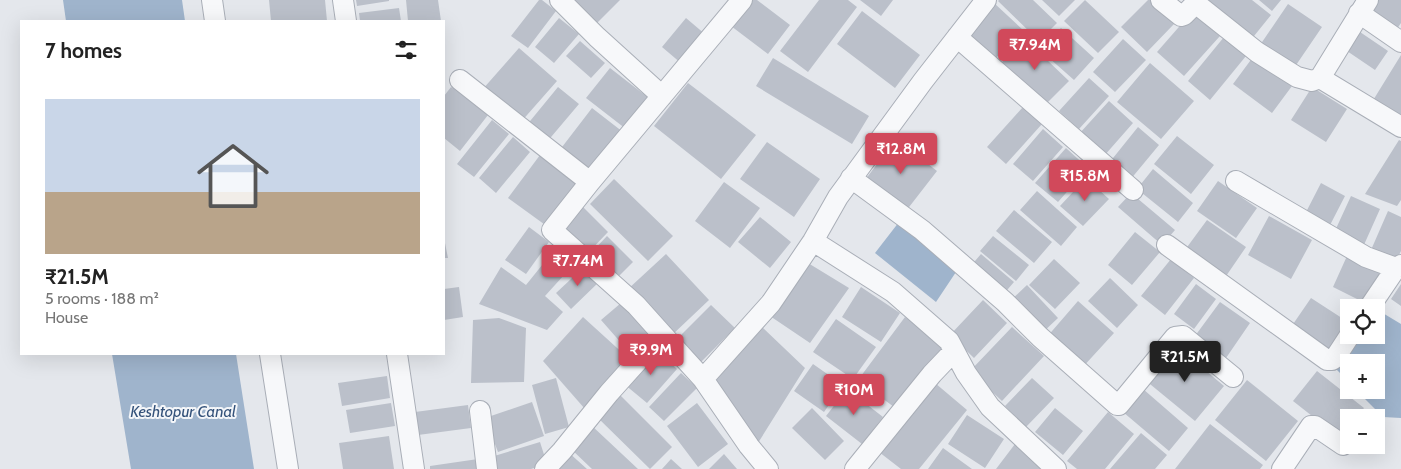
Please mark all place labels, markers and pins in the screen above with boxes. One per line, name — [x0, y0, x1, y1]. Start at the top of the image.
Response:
pin: ₹7.94M — [994, 28, 1076, 71]
pin: ₹12.8M — [860, 132, 942, 175]
pin: ₹15.8M — [1044, 160, 1126, 202]
pin: ₹7.74M — [537, 244, 619, 287]
pin: ₹9.9M — [616, 334, 686, 376]
pin: ₹21.5M — [1144, 340, 1226, 383]
pin: ₹10M — [824, 374, 884, 416]

